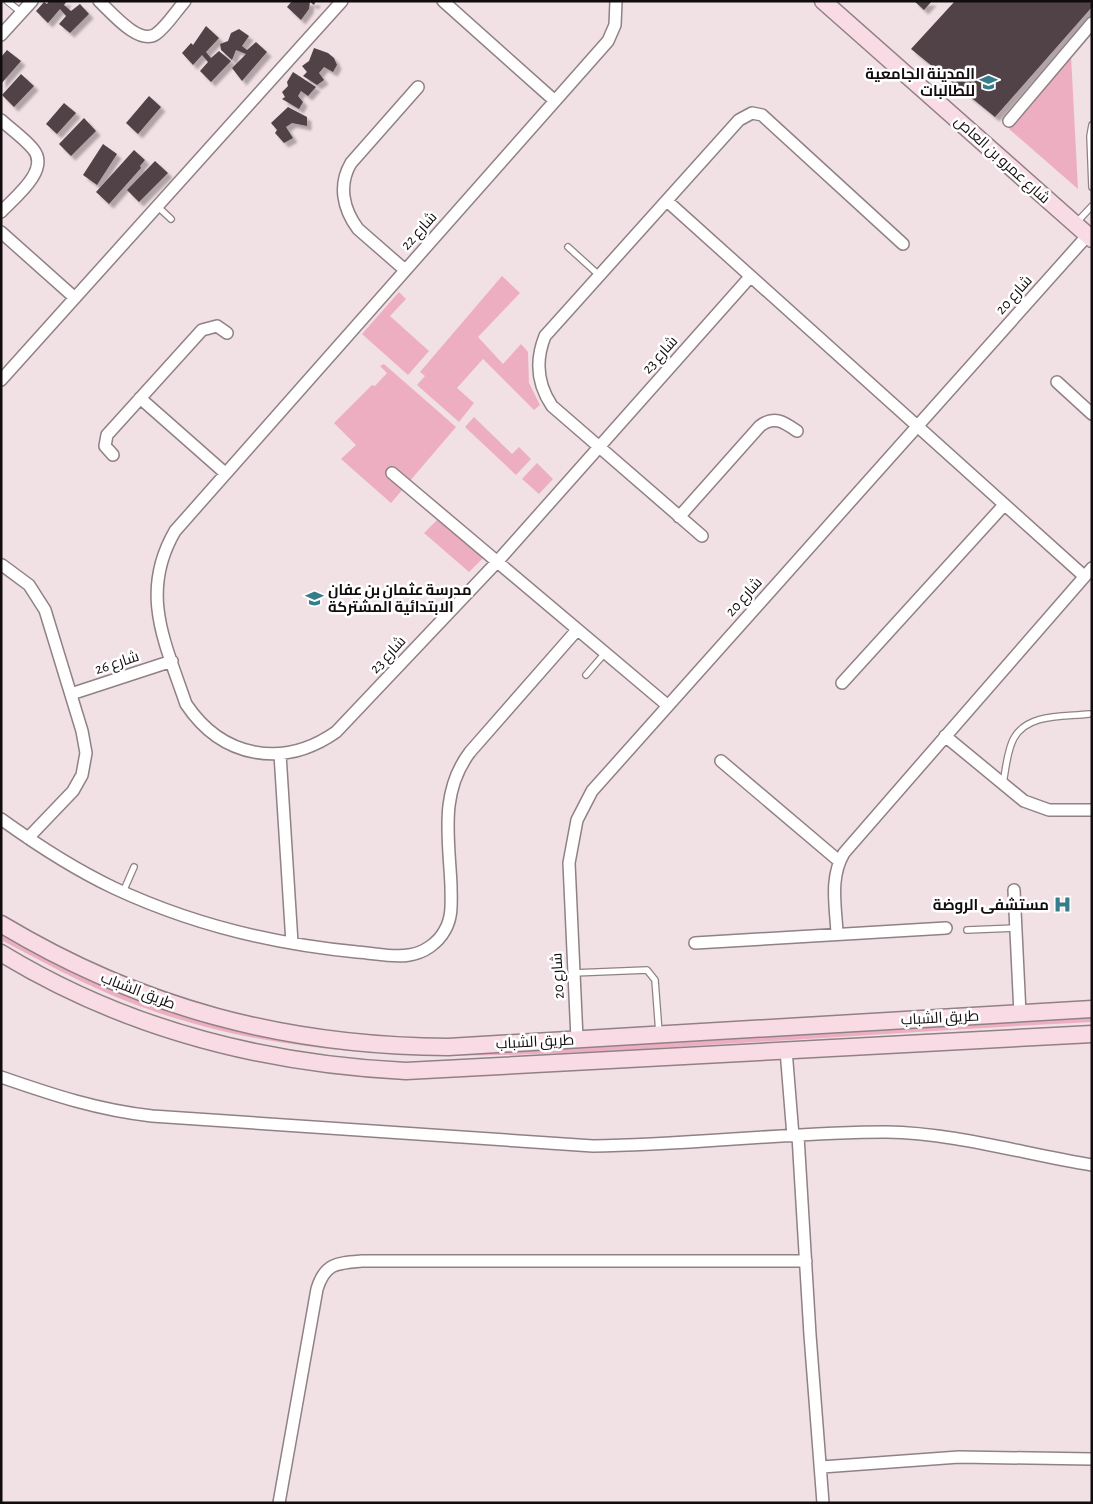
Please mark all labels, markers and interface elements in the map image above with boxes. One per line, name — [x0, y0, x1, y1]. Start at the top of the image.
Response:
place label: المدينة الجامعية للطالبات — [865, 67, 975, 99]
school or university icon: المدينة الجامعية للطالبات — [979, 73, 999, 93]
street label: شارع عمرو بن العاص — [949, 113, 1053, 209]
street label: شارع 22 — [398, 209, 442, 255]
street label: شارع 20 — [992, 272, 1037, 319]
street label: شارع 23 — [639, 333, 683, 379]
street label: شارع 20 — [722, 574, 767, 621]
place label: مدرسة عثمان بن عفان الابتدائية المشتركة — [328, 582, 472, 616]
school or university icon: مدرسة عثمان بن عفان الابتدائية المشتركة — [304, 589, 324, 609]
street label: شارع 23 — [367, 633, 411, 678]
street label: شارع 26 — [93, 648, 142, 680]
hospital icon: مستشفى الروضة — [1053, 895, 1073, 915]
place label: مستشفى الروضة — [933, 897, 1049, 914]
street label: شارع 20 — [548, 952, 570, 1000]
street label: طريق الشباب — [98, 969, 178, 1014]
street label: طريق الشباب — [900, 1007, 980, 1030]
street label: طريق الشباب — [495, 1031, 575, 1054]

